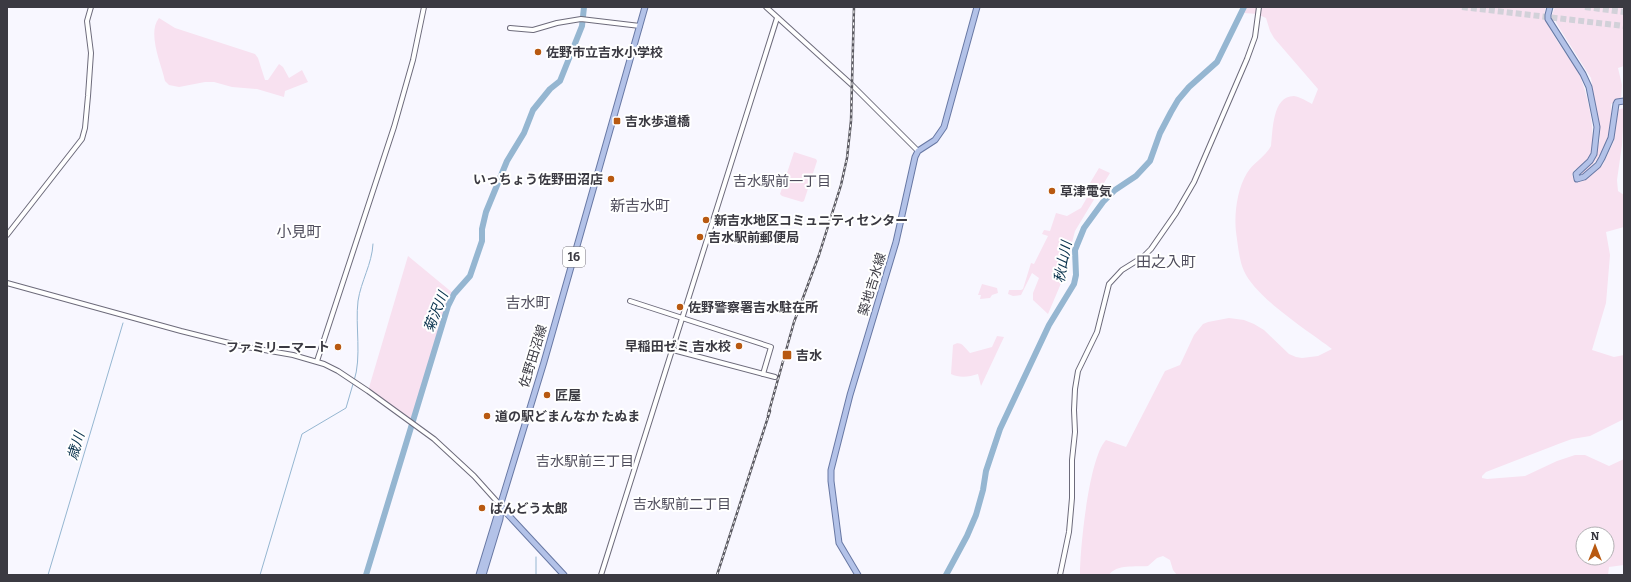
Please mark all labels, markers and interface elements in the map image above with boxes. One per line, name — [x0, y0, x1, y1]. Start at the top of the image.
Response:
place label: 佐野市立吉水小学校 — [546, 45, 663, 60]
marker: 佐野市立吉水小学校 — [533, 47, 543, 57]
place label: 吉水歩道橋 — [625, 114, 690, 129]
marker: 吉水歩道橋 — [612, 116, 622, 126]
place label: いっちょう佐野田沼店 — [473, 172, 603, 187]
district label: 吉水駅前一丁目 — [733, 173, 831, 190]
marker: いっちょう佐野田沼店 — [606, 174, 616, 184]
place label: 草津電気 — [1060, 184, 1112, 199]
marker: 草津電気 — [1047, 186, 1057, 196]
district label: 新吉水町 — [610, 197, 670, 215]
place label: 新吉水地区コミュニティセンター — [714, 213, 908, 228]
marker: 新吉水地区コミュニティセンター — [701, 215, 711, 225]
district label: 小見町 — [276, 223, 322, 241]
place label: 吉水駅前郵便局 — [708, 230, 799, 245]
marker: 吉水駅前郵便局 — [695, 232, 705, 242]
water label: 秋山川 — [1051, 238, 1076, 284]
road number: 16 — [563, 247, 585, 267]
street label: 築地吉水線 — [855, 251, 889, 317]
district label: 田之入町 — [1136, 253, 1196, 271]
water label: 菊沢川 — [420, 287, 452, 335]
district label: 吉水町 — [505, 294, 551, 312]
place label: 佐野警察署吉水駐在所 — [688, 300, 818, 315]
marker: 佐野警察署吉水駐在所 — [675, 302, 685, 312]
street label: 佐野田沼線 — [516, 323, 550, 389]
place label: 早稲田ゼミ 吉水校 — [625, 339, 731, 354]
place label: ファミリーマート — [226, 340, 330, 355]
marker: 早稲田ゼミ 吉水校 — [734, 341, 744, 351]
marker: ファミリーマート — [333, 342, 343, 352]
place label: 吉水 — [796, 348, 822, 363]
marker: 吉水 — [781, 349, 793, 361]
place label: 匠屋 — [555, 388, 581, 403]
marker: 匠屋 — [542, 390, 552, 400]
place label: 道の駅どまんなか たぬま — [495, 409, 640, 424]
marker: 道の駅どまんなか たぬま — [482, 411, 492, 421]
water label: 歳川 — [64, 428, 89, 462]
district label: 吉水駅前三丁目 — [536, 453, 634, 470]
district label: 吉水駅前二丁目 — [633, 496, 731, 513]
place label: ばんどう太郎 — [490, 501, 568, 516]
marker: ばんどう太郎 — [477, 503, 487, 513]
north arrow — [1575, 526, 1615, 566]
text: N — [1591, 530, 1600, 543]

